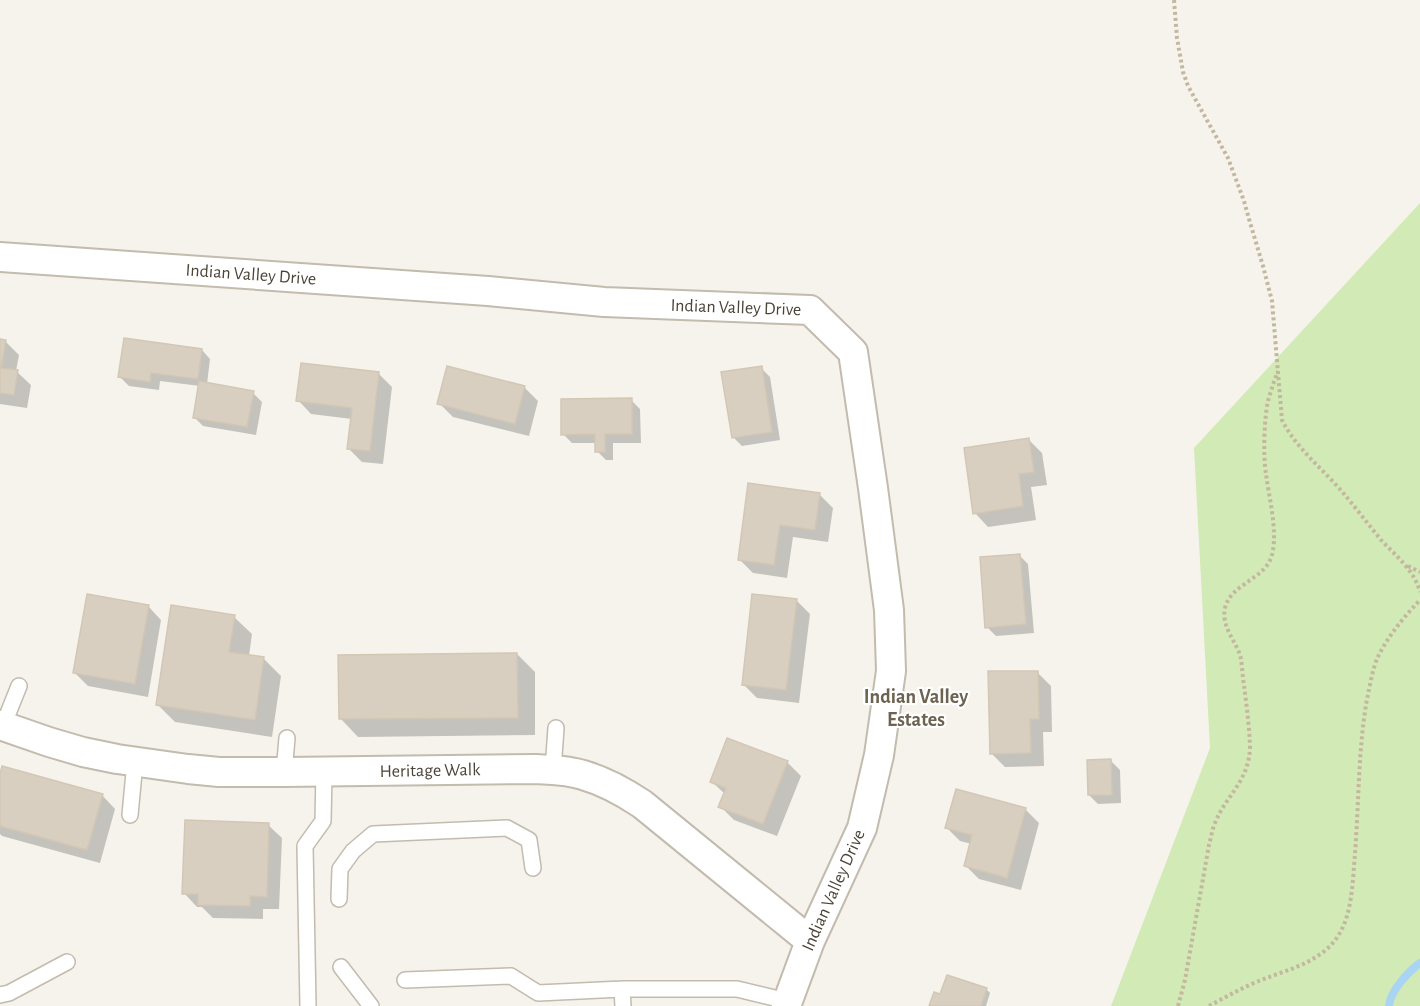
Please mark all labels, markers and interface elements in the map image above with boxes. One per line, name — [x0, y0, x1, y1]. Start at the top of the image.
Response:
street label: Indian Valley Drive — [185, 261, 317, 289]
street label: Indian Valley Drive — [670, 297, 802, 319]
district label: Indian Valley Estates — [864, 687, 968, 730]
street label: Heritage Walk — [380, 761, 481, 781]
street label: Indian Valley Drive — [799, 827, 869, 954]

